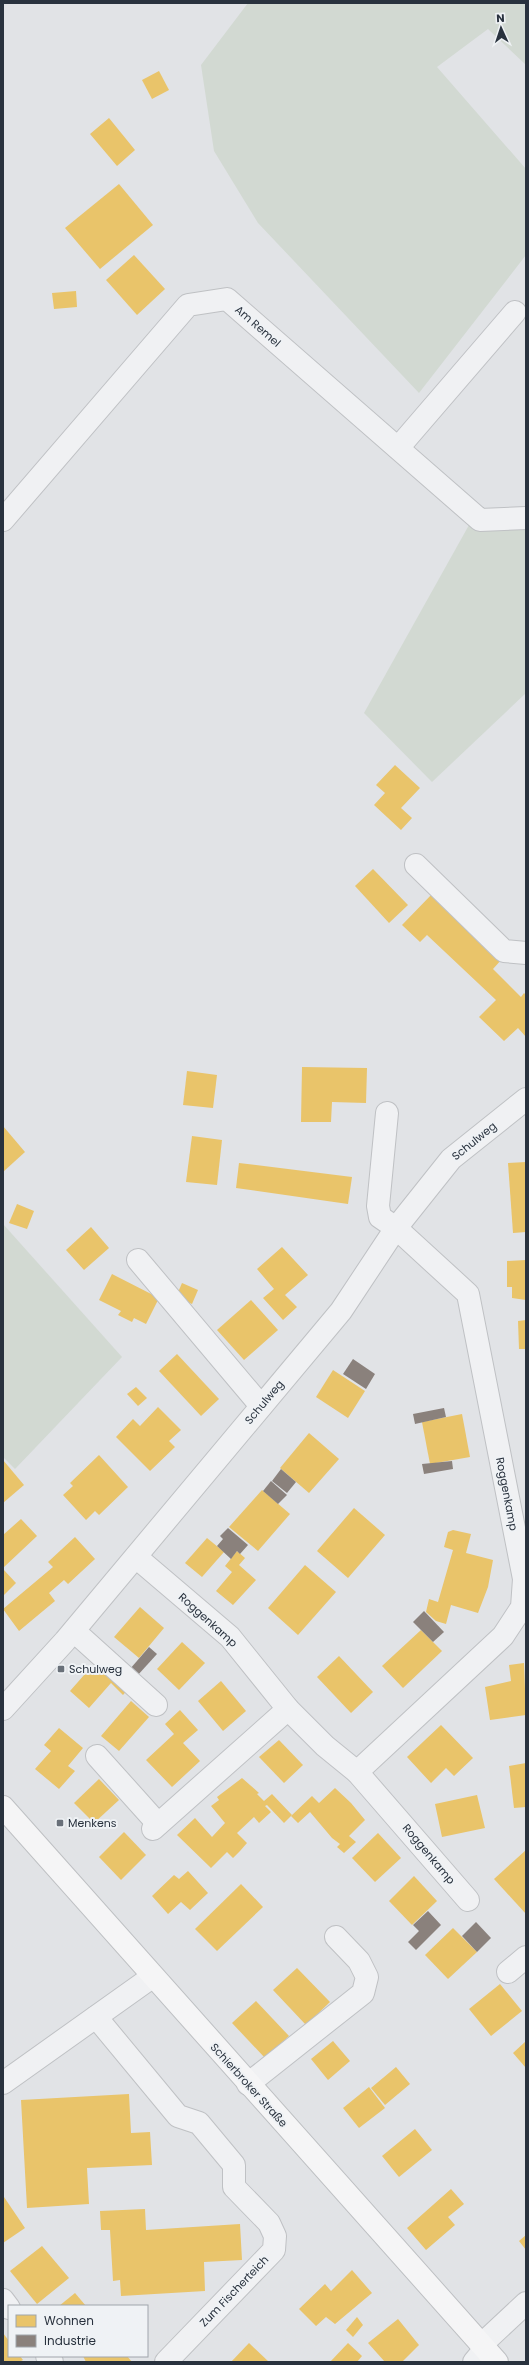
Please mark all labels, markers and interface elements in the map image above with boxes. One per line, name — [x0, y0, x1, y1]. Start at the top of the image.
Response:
north arrow — [481, 8, 521, 48]
text: N — [496, 10, 505, 26]
street label: Am Remel — [232, 302, 284, 350]
street label: Schulweg — [448, 1118, 500, 1164]
street label: Schulweg — [241, 1376, 287, 1428]
street label: Roggenkamp — [492, 1456, 522, 1532]
street label: Roggenkamp — [175, 1589, 241, 1651]
place label: Schulweg — [69, 1661, 122, 1677]
marker: Schulweg — [56, 1664, 66, 1674]
place label: Menkens — [68, 1815, 117, 1831]
marker: Menkens — [55, 1818, 65, 1828]
street label: Roggenkamp — [399, 1820, 459, 1888]
street label: Schierbroker Straße — [207, 2039, 291, 2131]
street label: Zum Fischerteich — [196, 2252, 272, 2330]
legend — [8, 2305, 148, 2357]
text: Wohnen — [44, 2312, 94, 2329]
text: Industrie — [44, 2332, 96, 2349]

